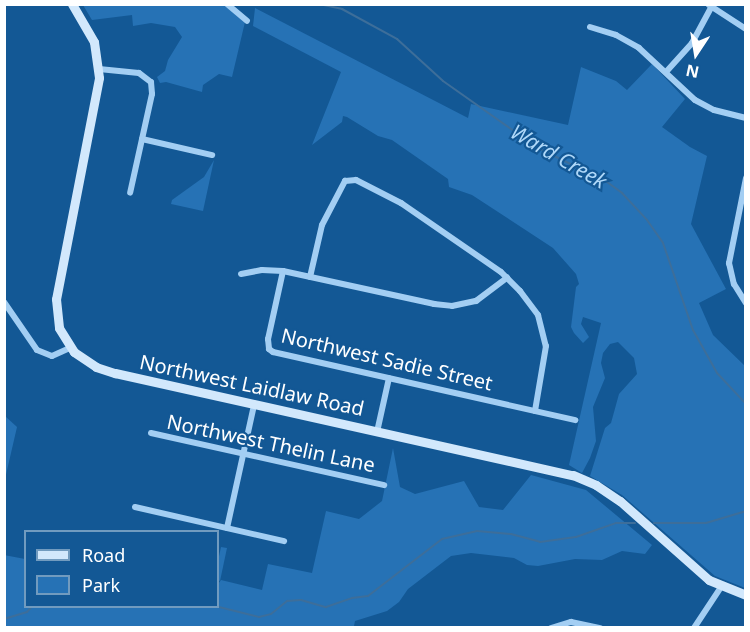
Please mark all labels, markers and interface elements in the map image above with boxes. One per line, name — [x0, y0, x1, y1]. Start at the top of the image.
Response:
north arrow — [666, 24, 726, 84]
text: N — [684, 59, 701, 84]
water label: Ward Creek — [507, 118, 611, 194]
street label: Northwest Sadie Street — [279, 323, 495, 395]
street label: Northwest Laidlaw Road — [138, 349, 366, 421]
street label: Northwest Thelin Lane — [165, 409, 377, 477]
legend — [24, 530, 219, 608]
text: Road — [82, 543, 125, 567]
text: Park — [82, 573, 120, 597]

